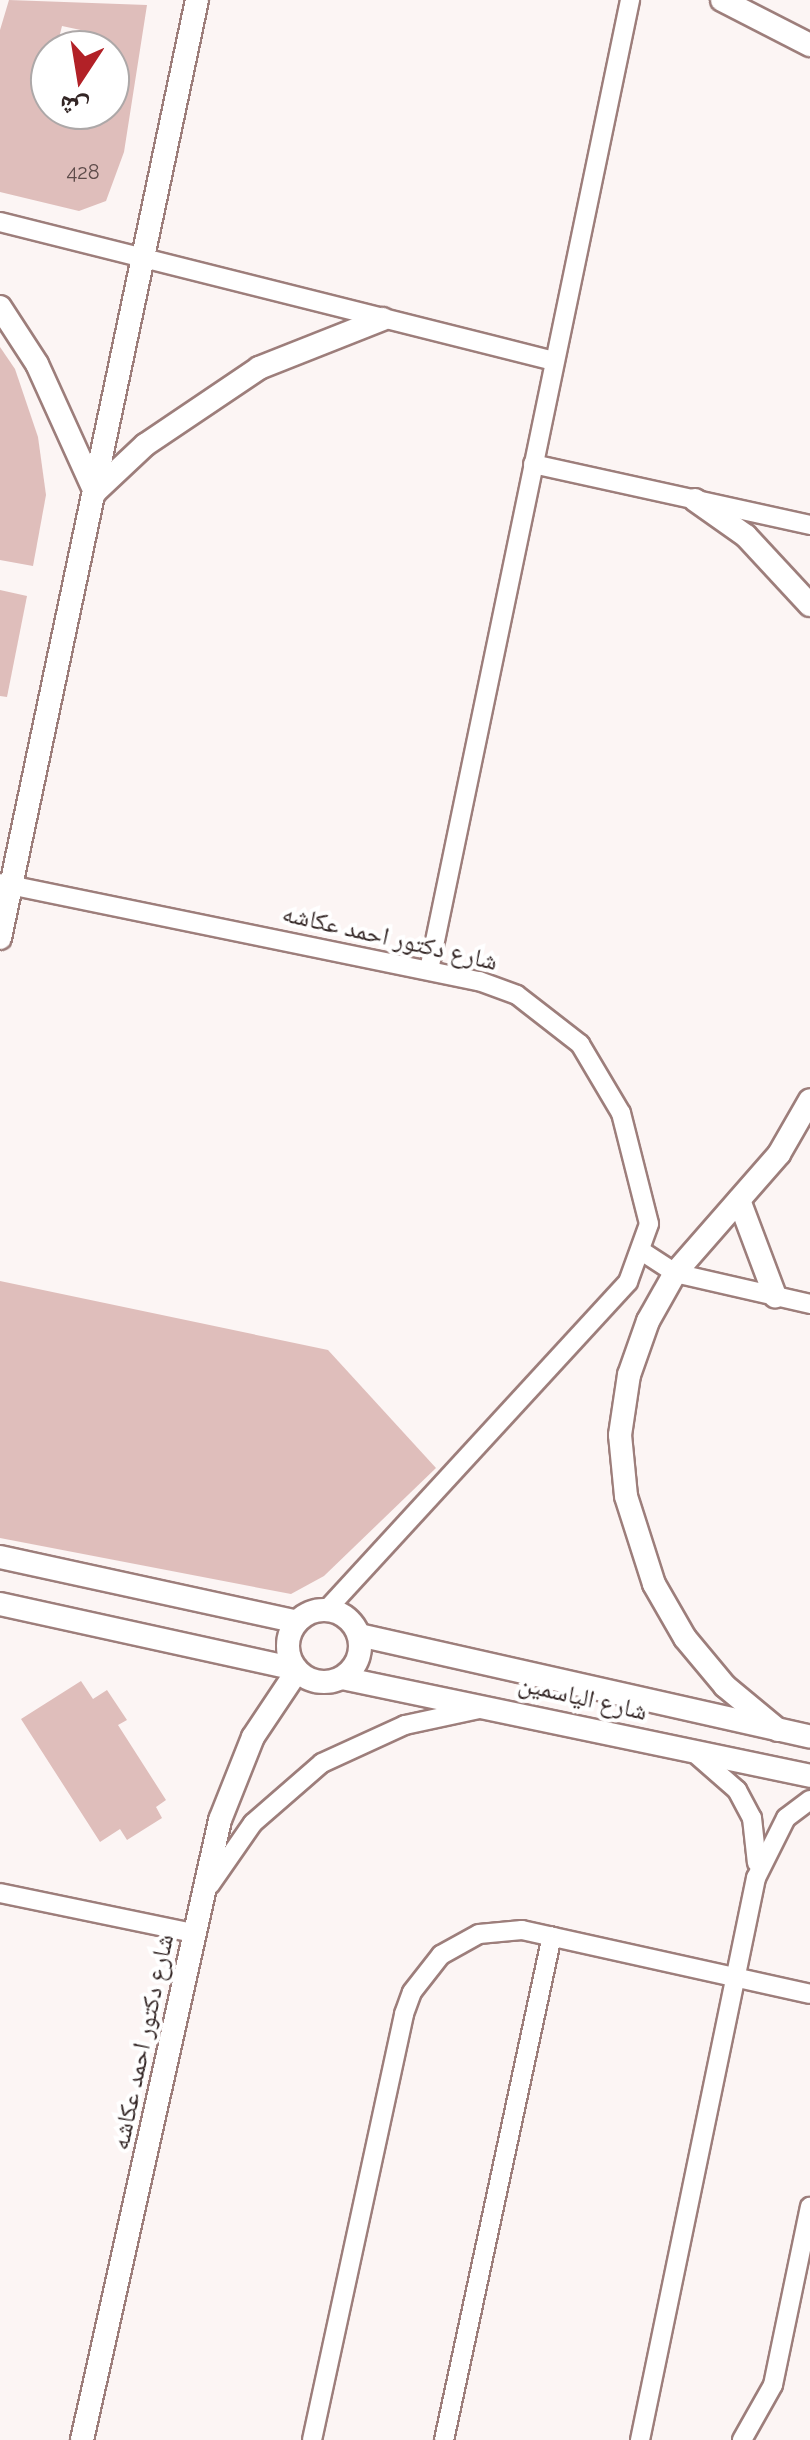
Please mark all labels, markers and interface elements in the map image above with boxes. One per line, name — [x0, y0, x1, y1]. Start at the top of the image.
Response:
north arrow — [30, 30, 130, 130]
text: ش — [56, 89, 92, 127]
house number: 428 — [66, 160, 100, 184]
street label: شارع دكتور احمد عكاشه — [279, 898, 501, 976]
street label: شارع الياسمين — [516, 1668, 650, 1726]
street label: شارع دكتور احمد عكاشه — [104, 1931, 180, 2153]

